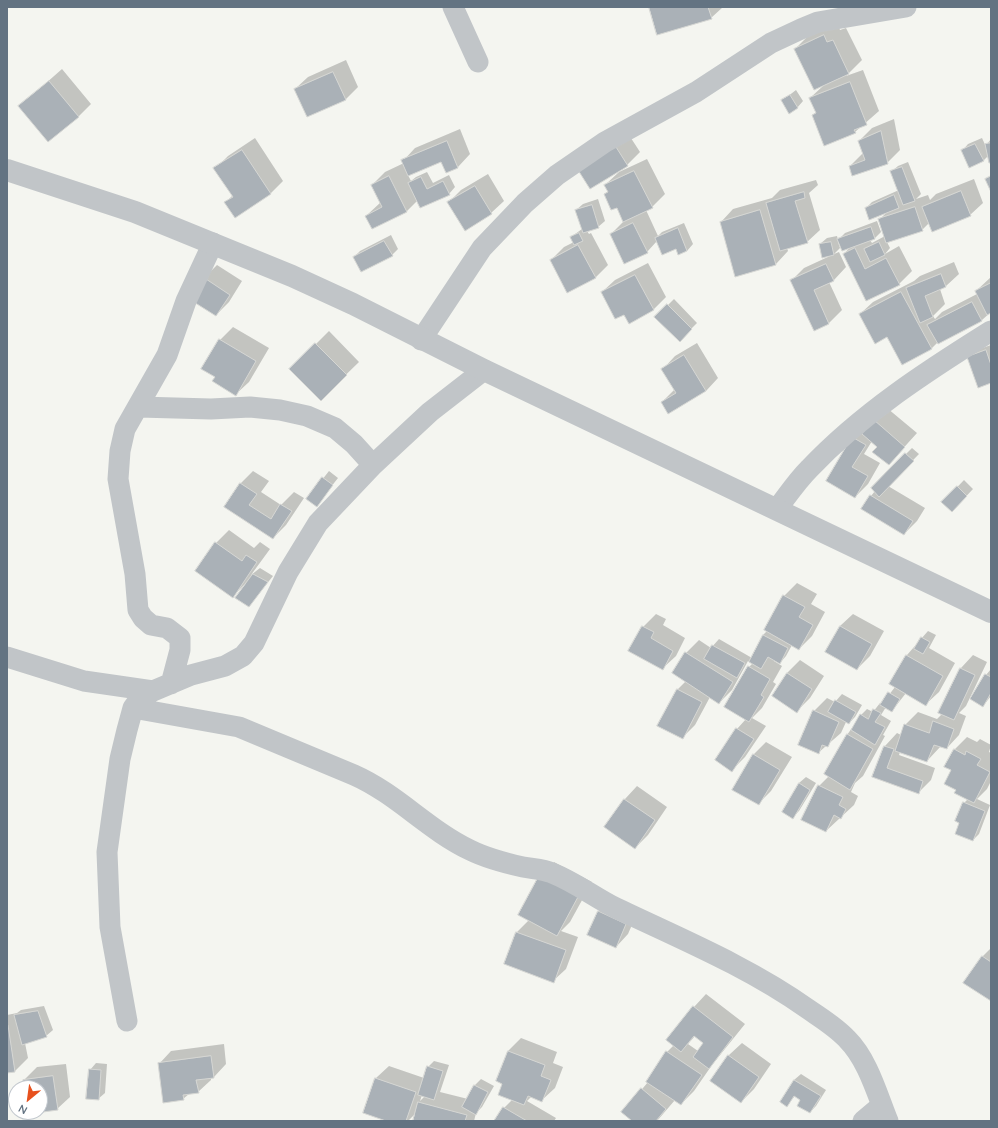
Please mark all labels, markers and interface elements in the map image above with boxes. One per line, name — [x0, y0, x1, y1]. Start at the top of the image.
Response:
north arrow — [8, 1080, 48, 1120]
text: N — [16, 1102, 30, 1118]

